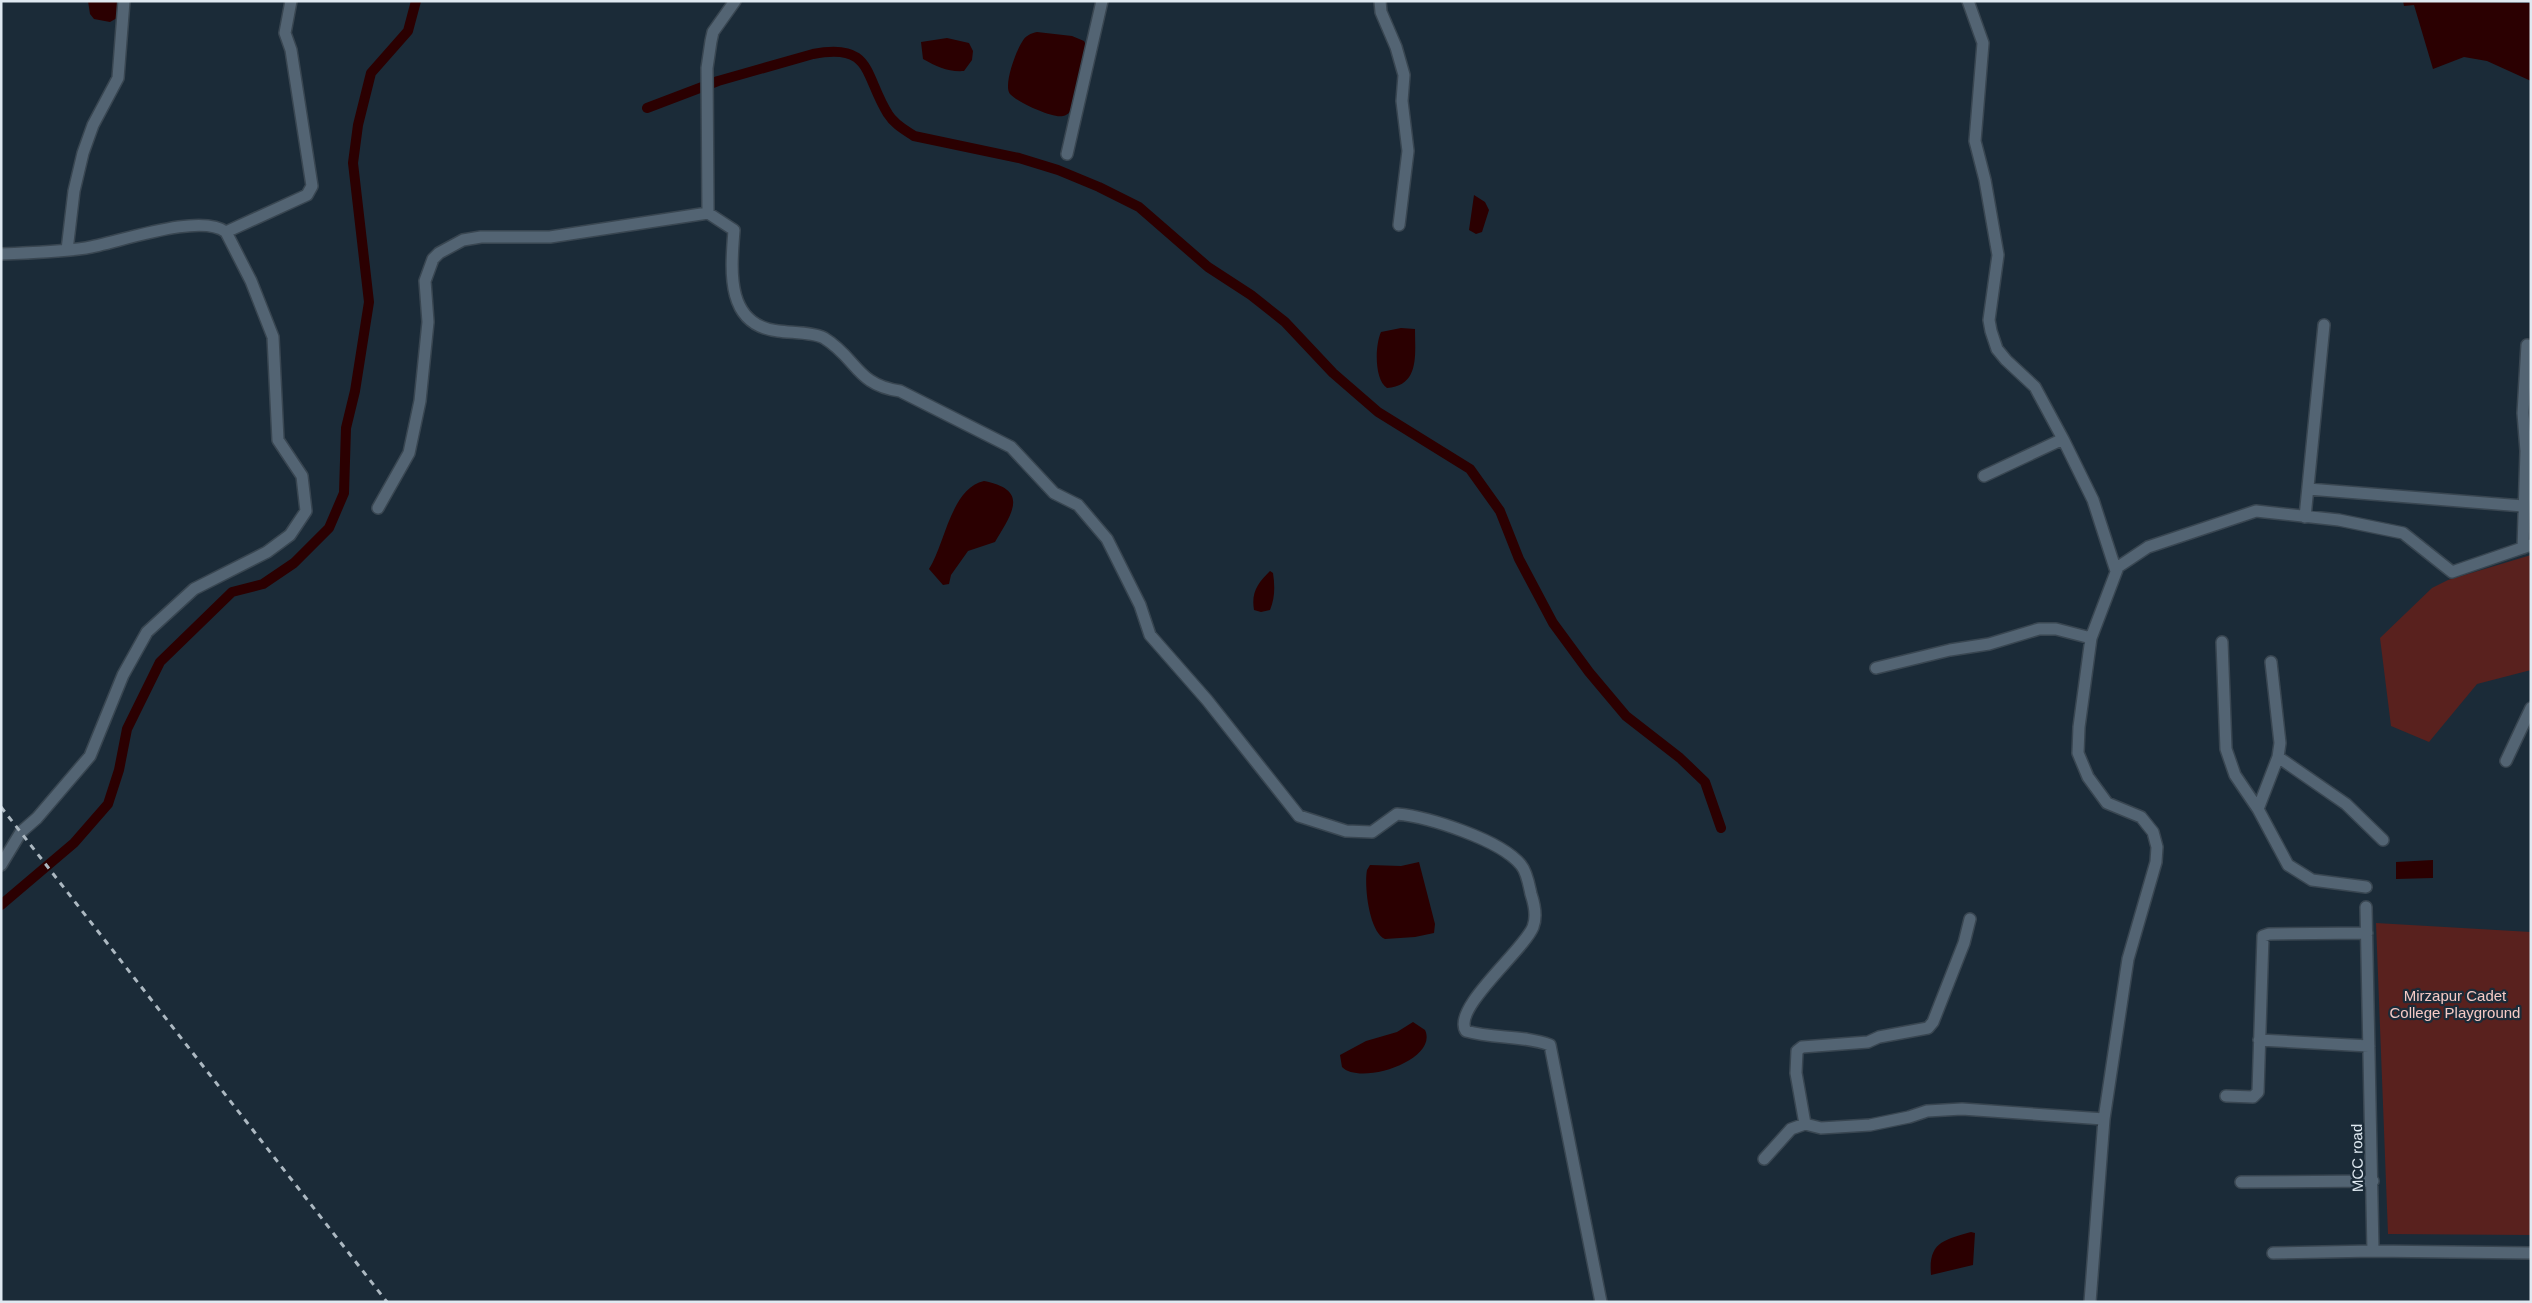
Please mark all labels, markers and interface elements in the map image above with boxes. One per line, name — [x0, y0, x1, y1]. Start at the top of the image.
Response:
park label: Mirzapur Cadet College Playground — [2390, 987, 2520, 1021]
street label: MCC road — [2348, 1124, 2366, 1192]

